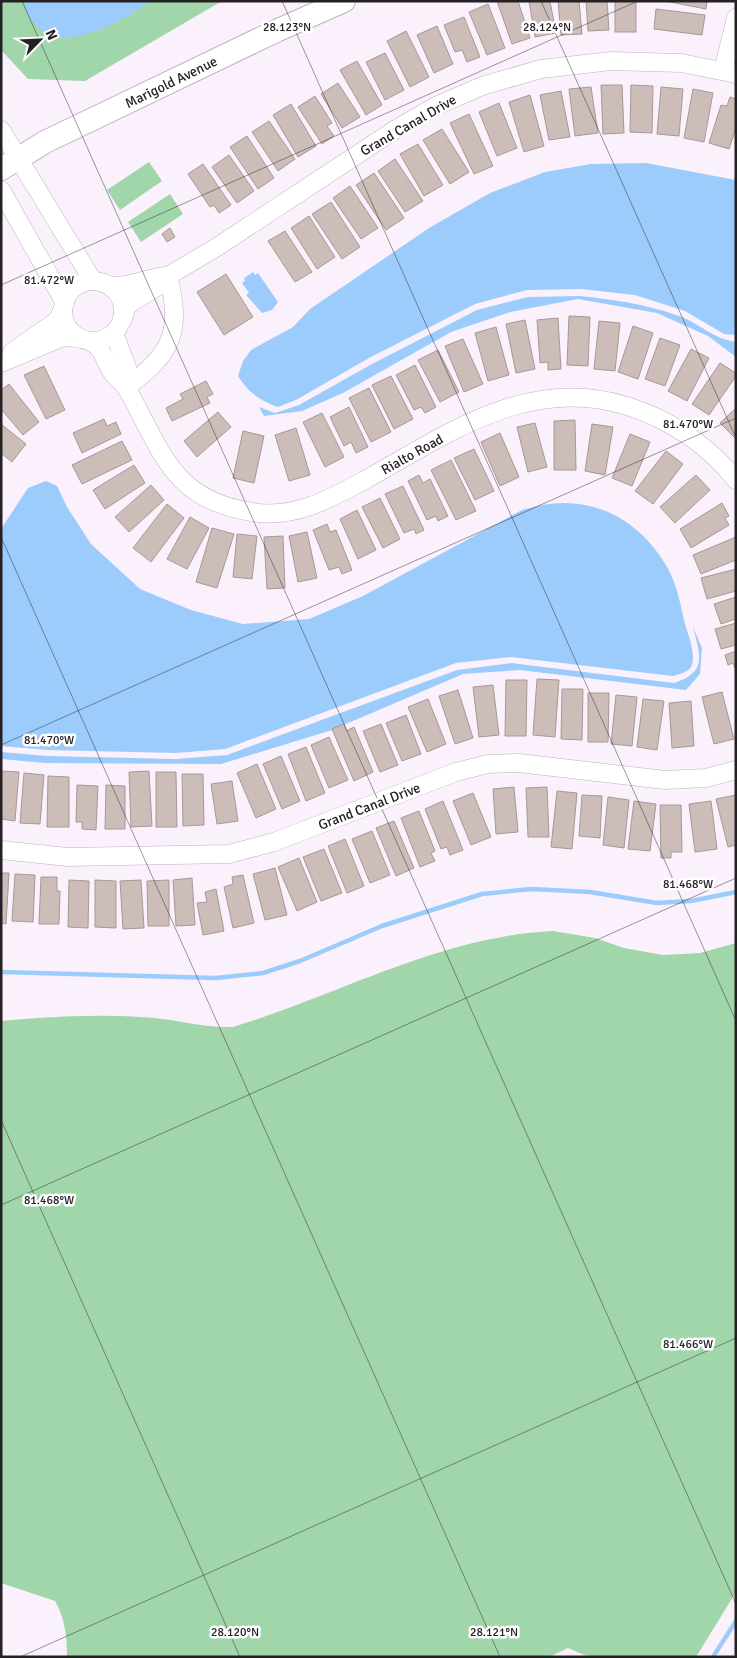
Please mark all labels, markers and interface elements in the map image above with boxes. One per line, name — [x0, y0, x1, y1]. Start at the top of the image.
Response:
north arrow — [15, 15, 65, 65]
text: 28.123°N — [263, 20, 311, 35]
text: 28.124°N — [523, 20, 571, 35]
text: N — [42, 27, 61, 43]
street label: Marigold Avenue — [122, 53, 220, 112]
street label: Grand Canal Drive — [357, 91, 459, 160]
text: 81.472°W — [24, 273, 74, 288]
text: 81.470°W — [663, 417, 713, 432]
street label: Rialto Road — [378, 430, 446, 478]
text: 81.470°W — [24, 733, 74, 748]
street label: Grand Canal Drive — [316, 779, 423, 834]
text: 81.468°W — [663, 877, 713, 892]
text: 81.468°W — [24, 1193, 74, 1208]
text: 81.466°W — [663, 1337, 713, 1352]
text: 28.120°N — [211, 1625, 259, 1640]
text: 28.121°N — [470, 1625, 518, 1640]

